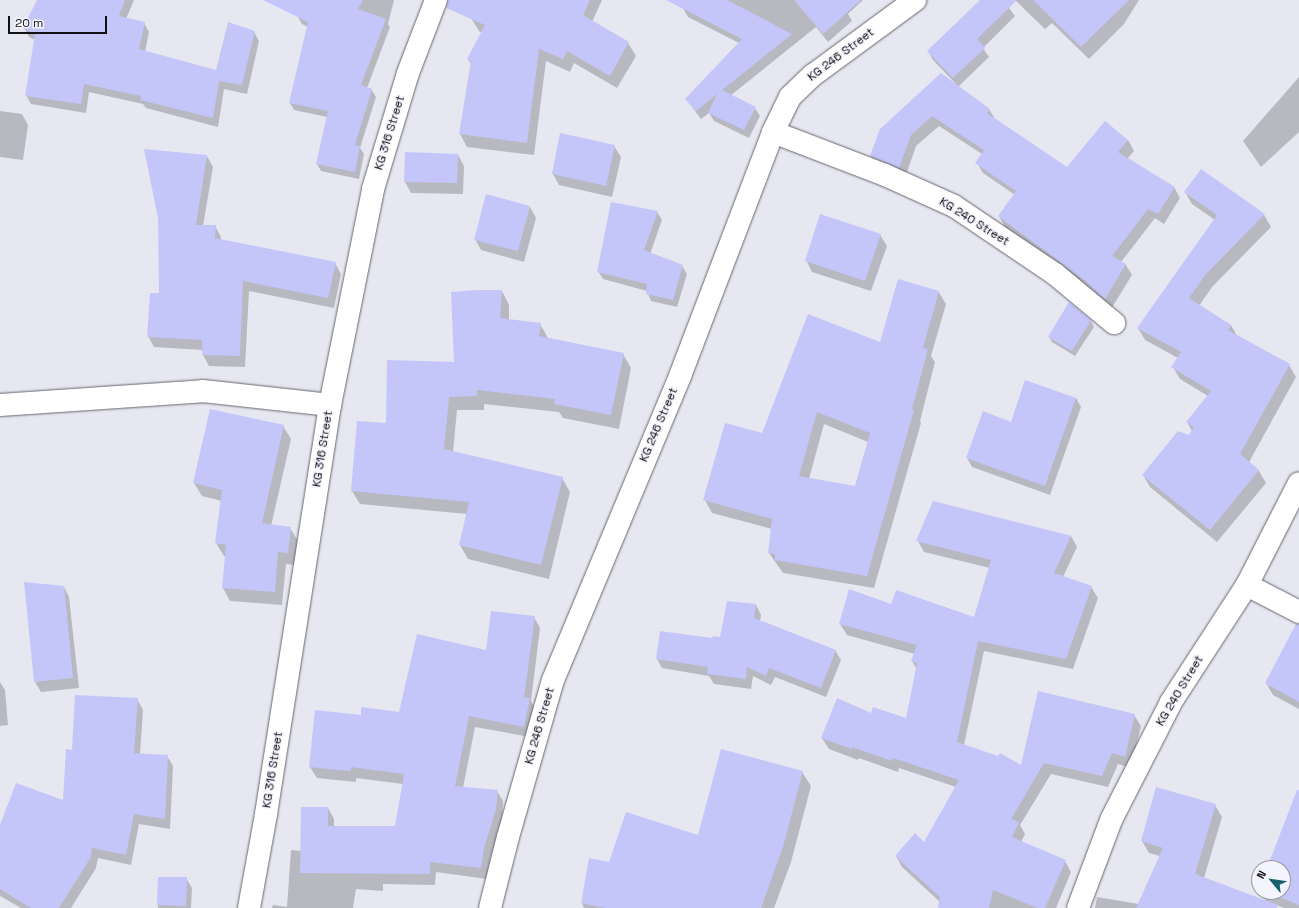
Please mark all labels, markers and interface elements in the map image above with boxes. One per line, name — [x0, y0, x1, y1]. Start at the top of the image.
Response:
scale bar — [10, 8, 109, 34]
text: 20 m — [15, 15, 43, 31]
street label: KG 246 Street — [805, 25, 877, 85]
street label: KG 316 Street — [372, 94, 408, 172]
street label: KG 240 Street — [936, 195, 1012, 249]
street label: KG 246 Street — [637, 386, 681, 464]
street label: KG 316 Street — [310, 410, 336, 488]
street label: KG 240 Street — [1153, 653, 1207, 729]
street label: KG 246 Street — [522, 686, 558, 766]
street label: KG 316 Street — [260, 731, 286, 809]
north arrow — [1251, 860, 1291, 900]
text: N — [1253, 868, 1269, 881]

